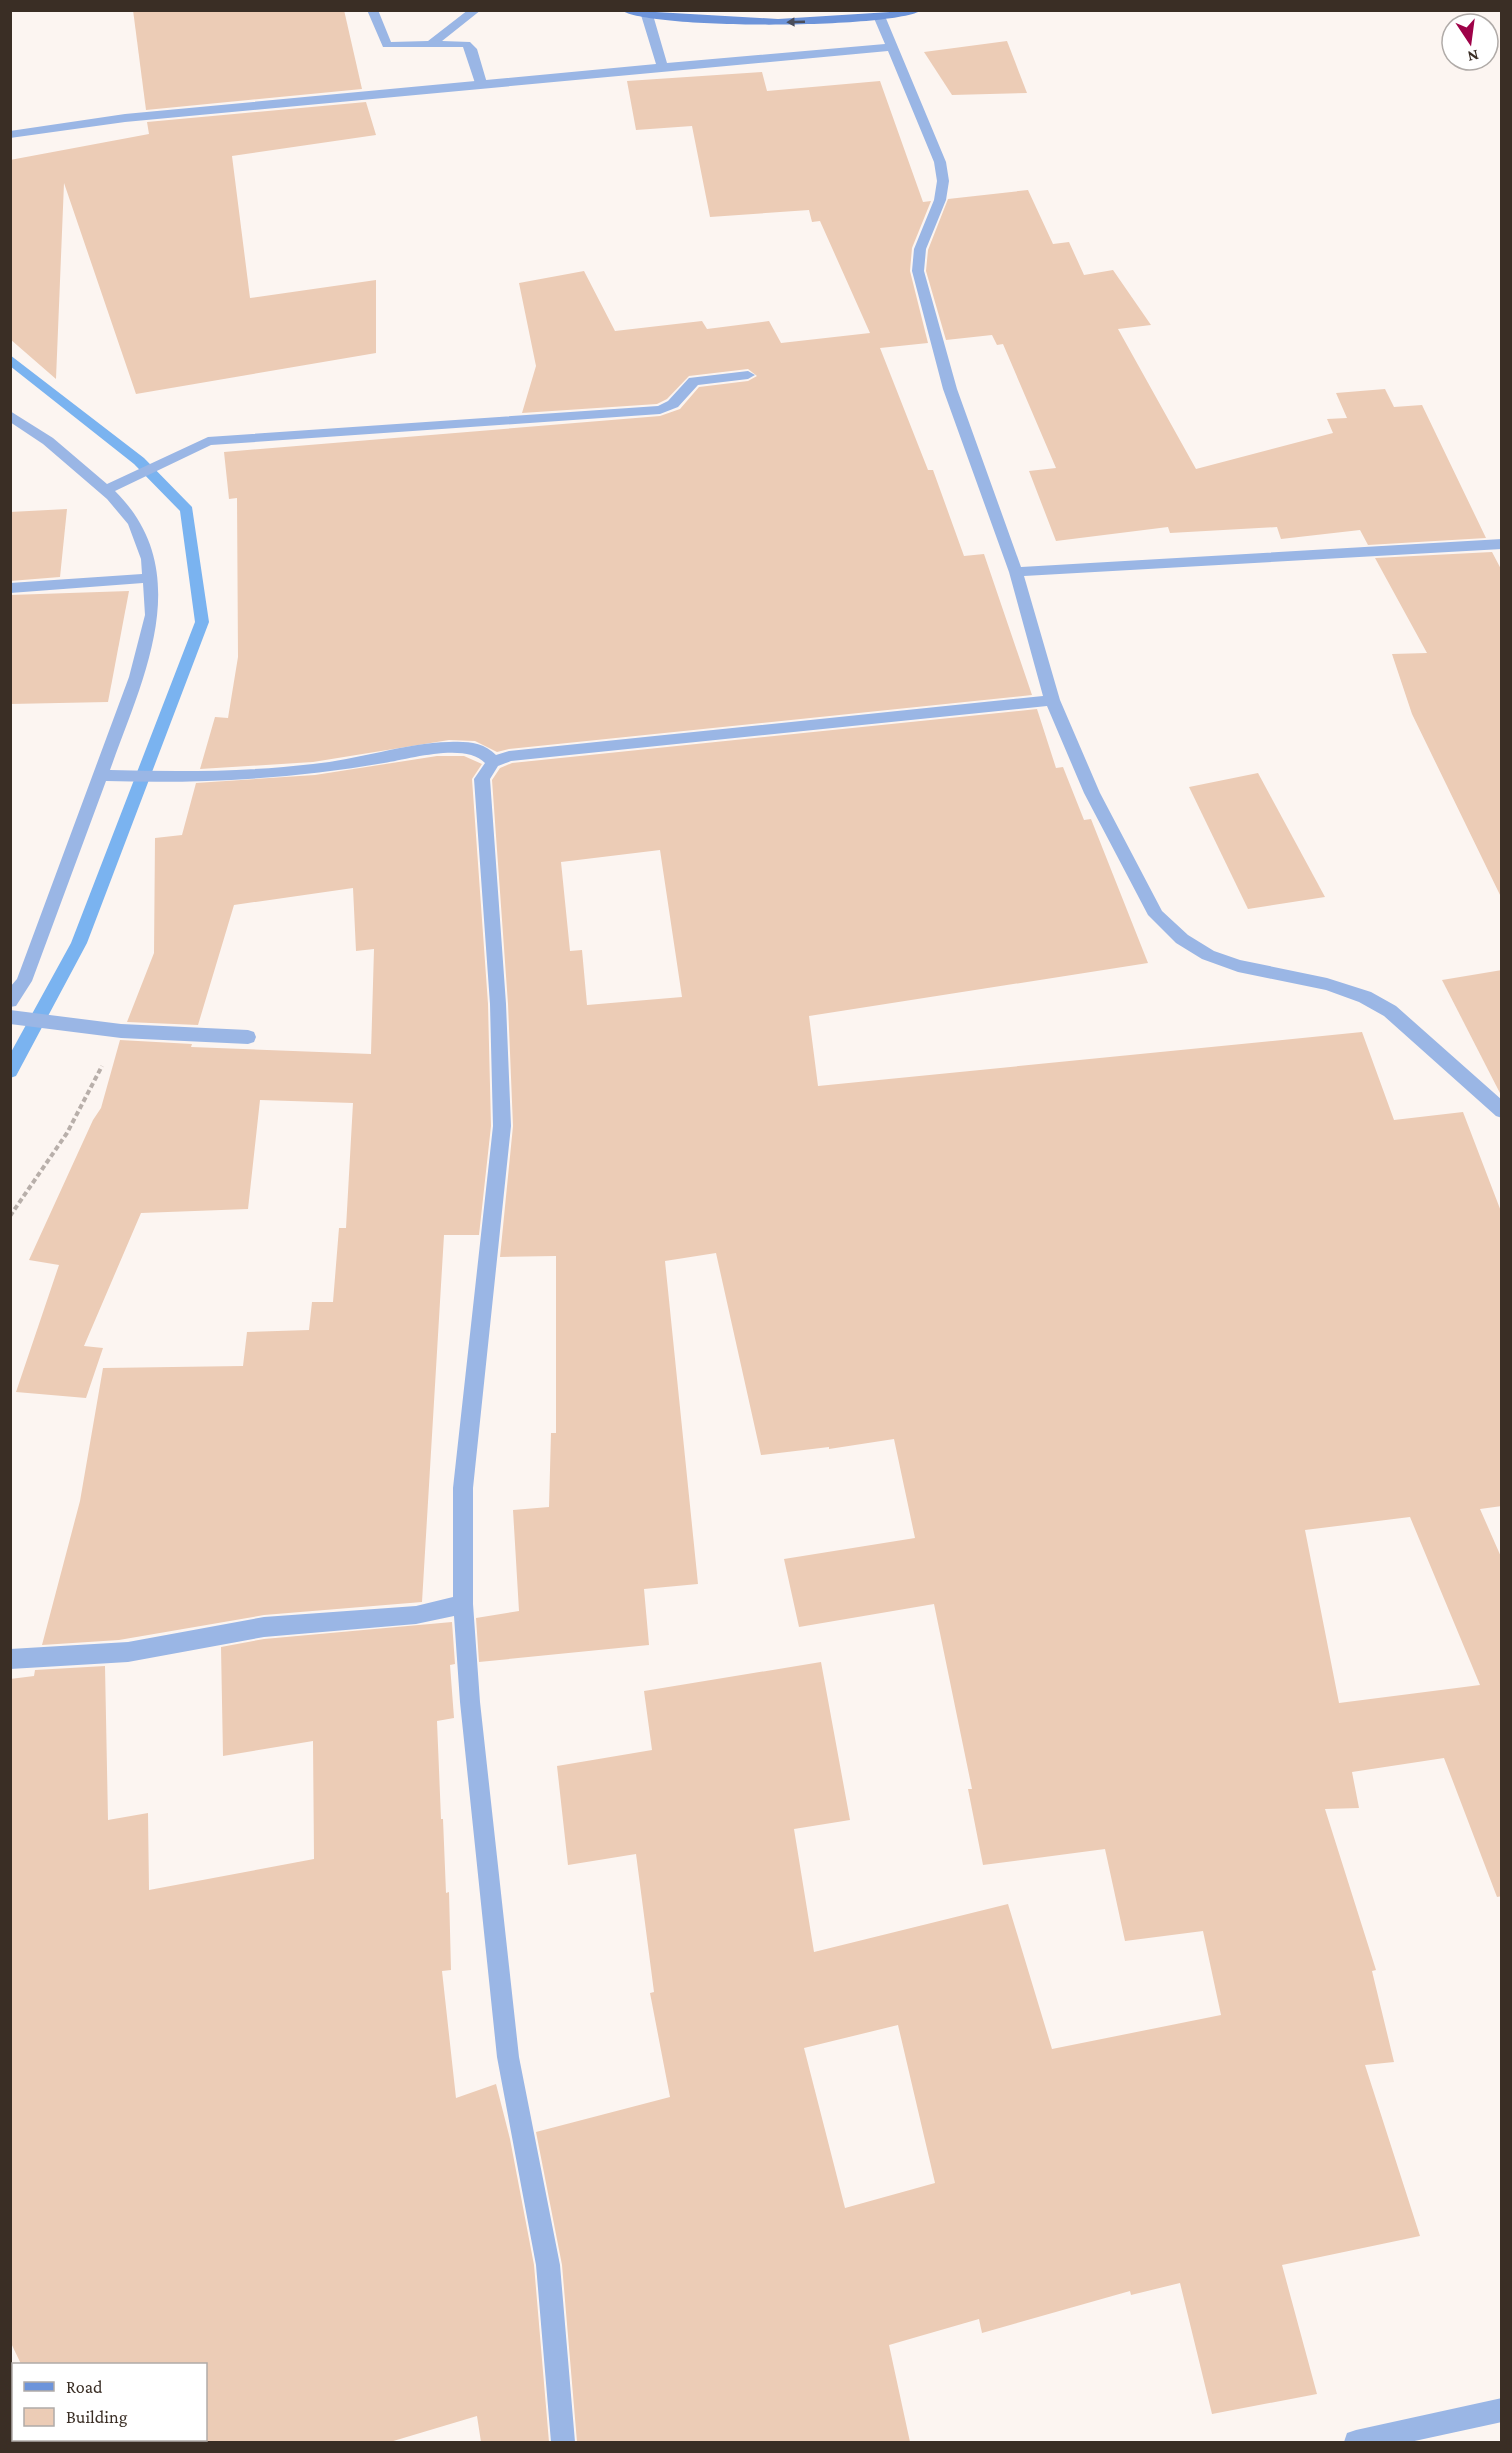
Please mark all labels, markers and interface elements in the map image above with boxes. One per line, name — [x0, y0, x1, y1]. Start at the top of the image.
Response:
north arrow — [1440, 12, 1500, 72]
one-way arrow — [787, 17, 806, 26]
text: N — [1466, 47, 1480, 66]
legend — [12, 2363, 207, 2441]
text: Road — [66, 2377, 103, 2397]
text: Building — [66, 2407, 128, 2427]

